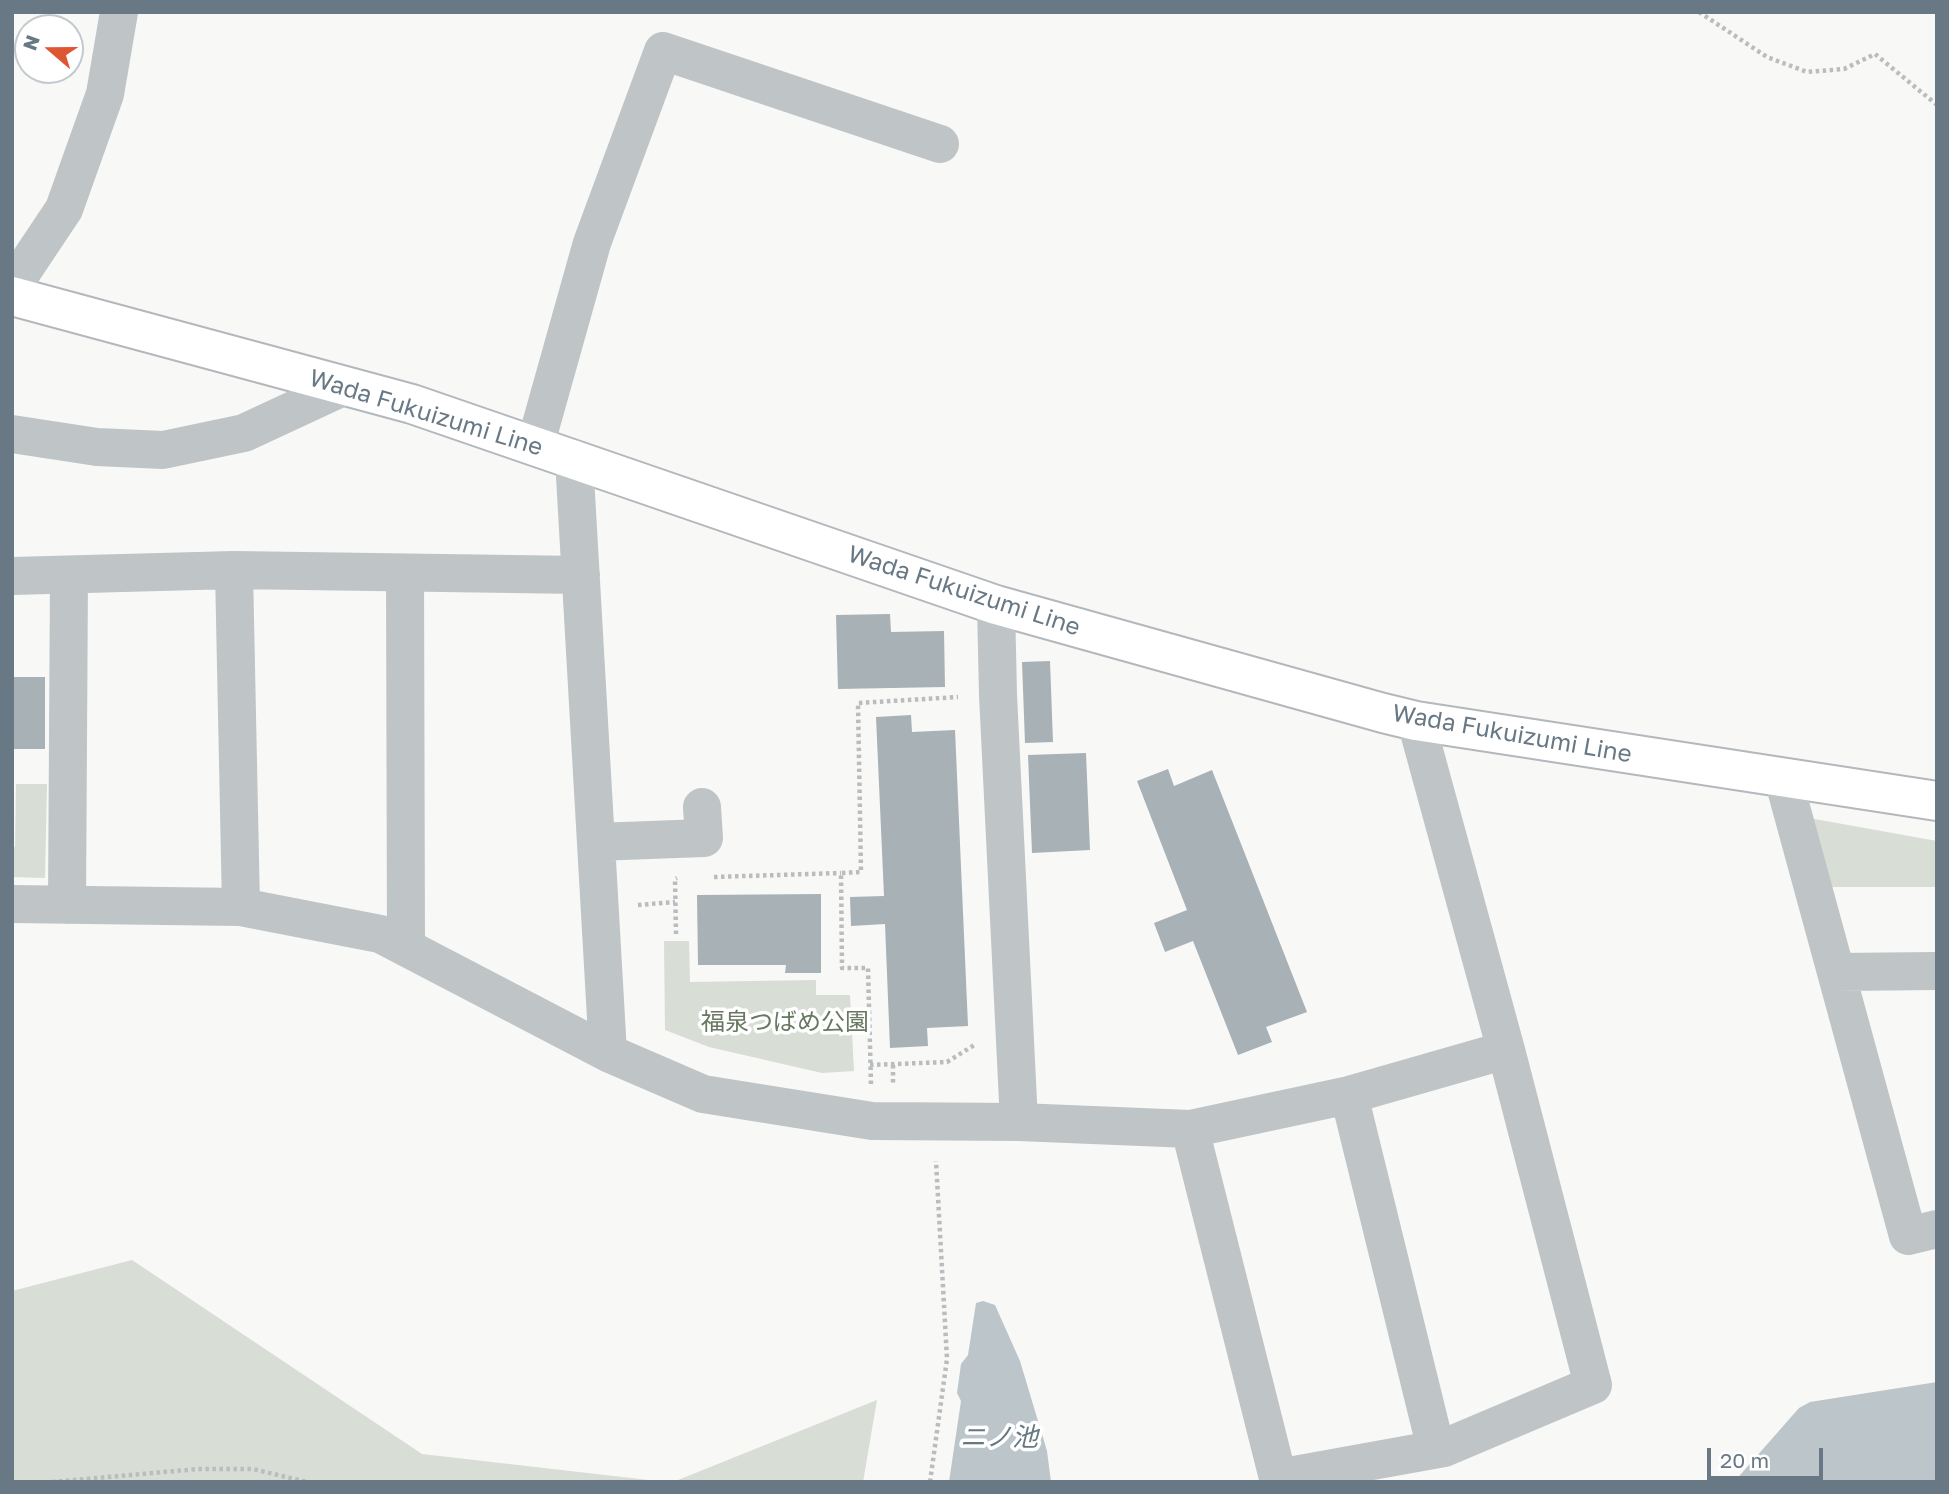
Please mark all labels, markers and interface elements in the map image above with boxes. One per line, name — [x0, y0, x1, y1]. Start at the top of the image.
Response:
north arrow — [14, 14, 84, 84]
text: N — [17, 32, 44, 53]
street label: Wada Fukuizumi Line — [306, 364, 546, 462]
street label: Wada Fukuizumi Line — [844, 540, 1084, 642]
street label: Wada Fukuizumi Line — [1390, 699, 1634, 769]
park label: 福泉つばめ公園 — [701, 1008, 869, 1036]
water label: ニノ池 — [960, 1422, 1038, 1454]
scale bar — [1711, 1434, 1826, 1478]
text: 20 m — [1720, 1447, 1769, 1473]

